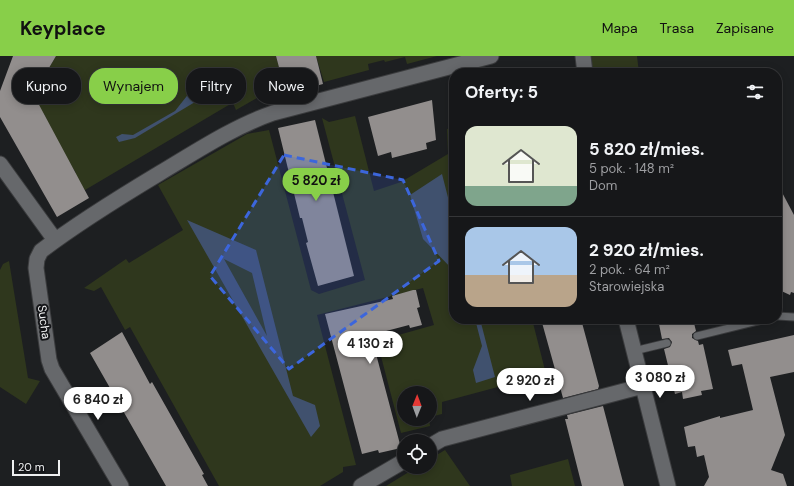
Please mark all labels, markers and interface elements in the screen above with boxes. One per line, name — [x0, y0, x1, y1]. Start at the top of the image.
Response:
text: Keyplace — [20, 16, 106, 41]
text: Mapa — [602, 19, 638, 37]
text: Trasa — [660, 19, 694, 37]
text: Zapisane — [716, 19, 774, 37]
chip: Kupno — [12, 68, 81, 104]
chip: Wynajem — [89, 68, 178, 104]
chip: Filtry — [186, 68, 246, 104]
chip: Nowe — [254, 68, 318, 104]
text: Oferty: 5 — [465, 81, 538, 103]
icon: filters — [744, 81, 766, 103]
text: 5 820 zł/mies. — [589, 138, 704, 160]
icon: home — [497, 142, 545, 190]
text: 5 pok. · 148 m² — [589, 160, 674, 177]
pin: 5 820 zł — [275, 168, 357, 202]
text: 5 820 zł — [291, 172, 341, 189]
text: Dom — [589, 177, 617, 194]
text: 2 920 zł/mies. — [589, 239, 704, 261]
icon: home — [497, 243, 545, 291]
text: 2 pok. · 64 m² — [589, 261, 670, 278]
text: Starowiejska — [589, 278, 664, 295]
street label: Sucha — [34, 304, 54, 340]
pin: 4 130 zł — [329, 331, 411, 365]
text: 4 130 zł — [347, 335, 393, 352]
pin: 3 080 zł — [619, 365, 701, 399]
pin: 2 920 zł — [489, 368, 571, 402]
text: 3 080 zł — [635, 369, 685, 386]
text: 2 920 zł — [506, 372, 554, 389]
north arrow — [397, 386, 437, 426]
map controls — [397, 386, 437, 474]
pin: 6 840 zł — [57, 387, 139, 421]
text: 6 840 zł — [73, 391, 123, 408]
button: locate — [397, 434, 437, 474]
scale bar — [12, 458, 60, 477]
text: 20 m — [18, 460, 44, 474]

